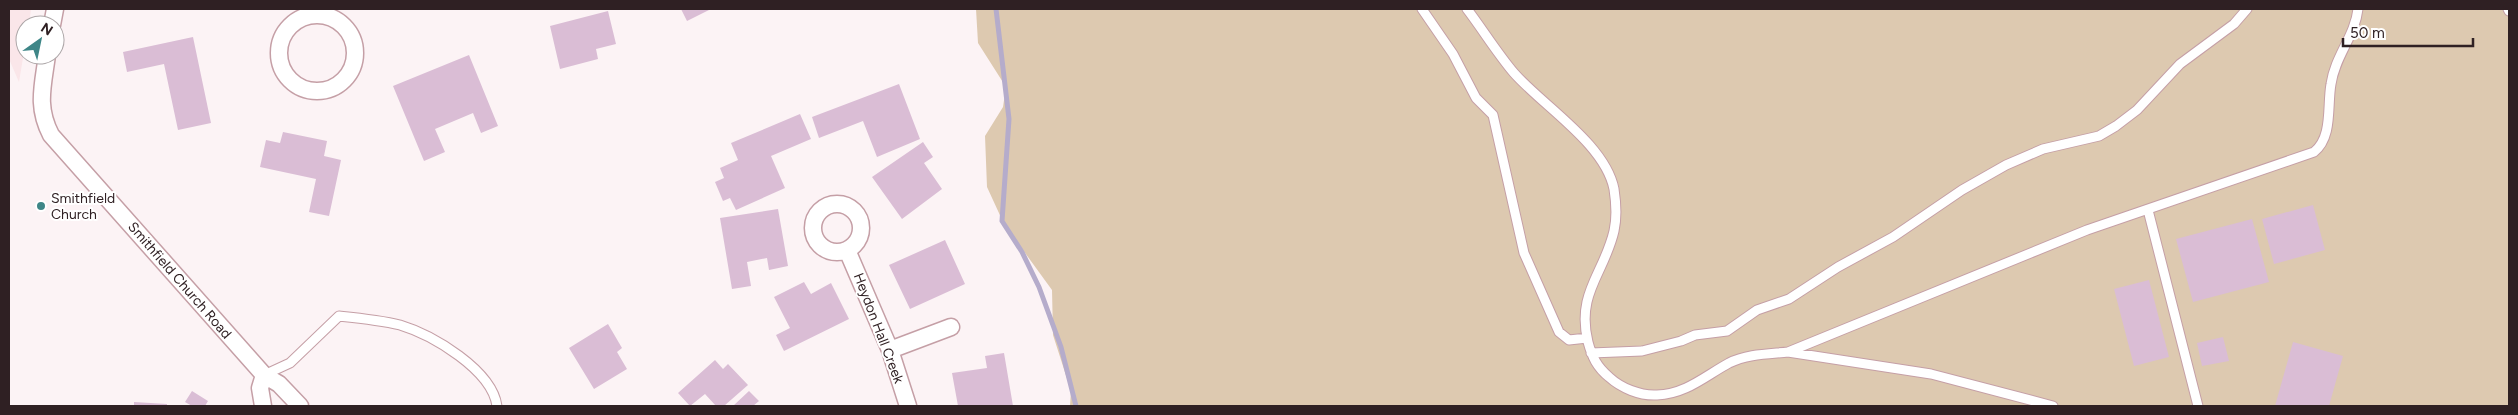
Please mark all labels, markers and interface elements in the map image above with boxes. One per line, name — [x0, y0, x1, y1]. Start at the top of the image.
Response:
north arrow — [15, 15, 65, 65]
scale bar — [2343, 15, 2473, 47]
text: N — [38, 19, 56, 40]
text: 50 m — [2350, 24, 2385, 42]
place label: Smithfield Church — [51, 190, 115, 223]
marker: Smithfield Church — [35, 200, 47, 212]
street label: Smithfield Church Road — [124, 218, 235, 342]
street label: Heydon Hall Creek — [850, 271, 907, 386]

